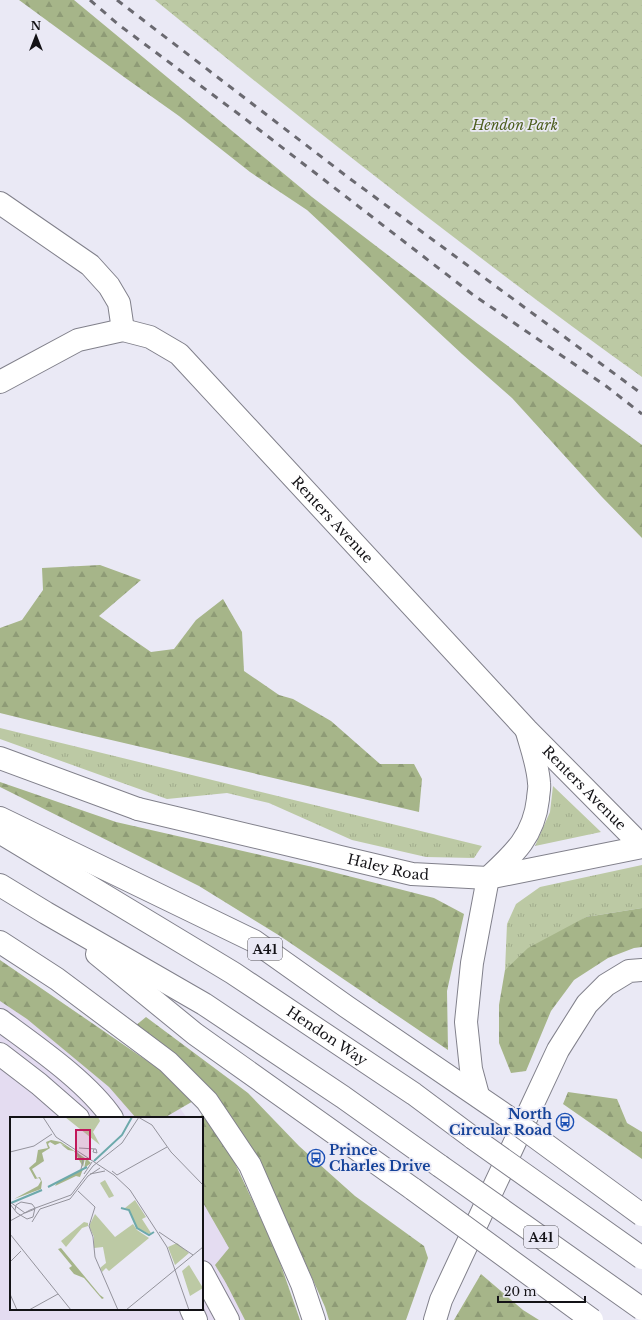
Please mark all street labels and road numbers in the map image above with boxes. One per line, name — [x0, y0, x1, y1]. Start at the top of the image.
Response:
street label: Renters Avenue — [288, 473, 377, 567]
street label: Renters Avenue — [539, 742, 630, 834]
street label: Haley Road — [346, 850, 430, 884]
road number: A41 — [248, 938, 282, 960]
street label: Hendon Way — [283, 1002, 371, 1069]
road number: A41 — [524, 1226, 558, 1248]

